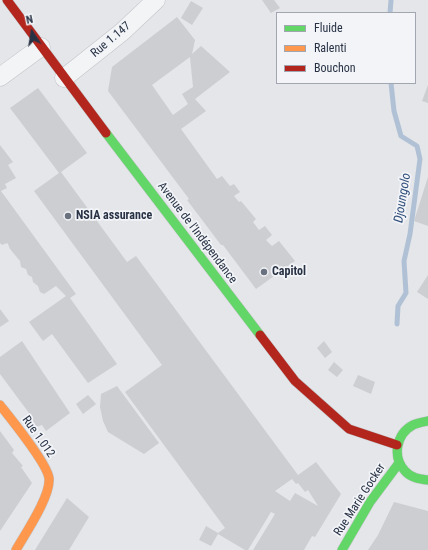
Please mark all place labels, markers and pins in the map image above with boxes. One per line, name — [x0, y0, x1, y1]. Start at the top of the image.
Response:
place label: NSIA assurance — [76, 209, 152, 223]
marker: NSIA assurance — [63, 211, 73, 221]
place label: Capitol — [272, 265, 306, 279]
marker: Capitol — [259, 267, 269, 277]

